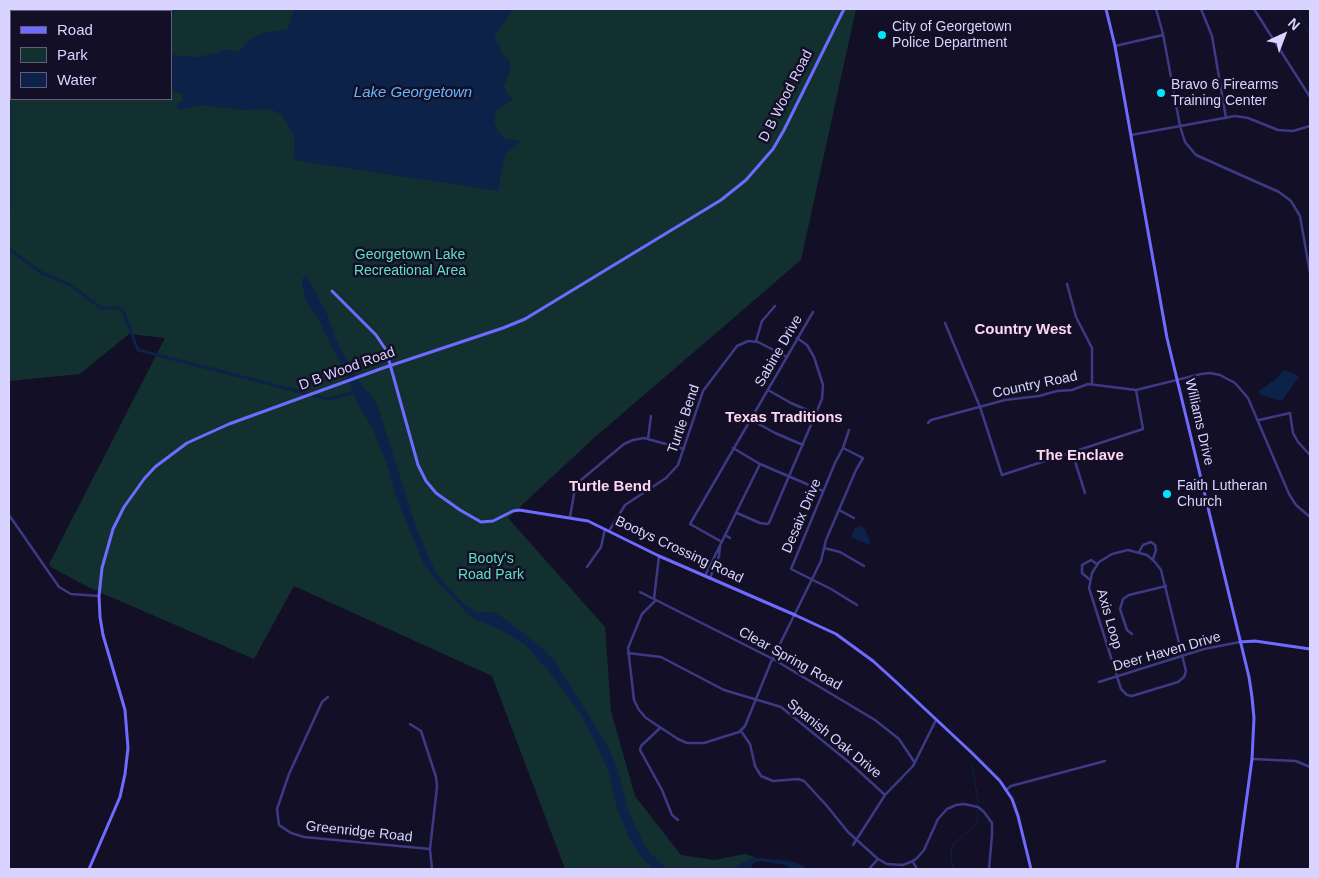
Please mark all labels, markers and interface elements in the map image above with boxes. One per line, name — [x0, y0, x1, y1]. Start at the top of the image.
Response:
legend — [10, 10, 172, 100]
north arrow — [1259, 10, 1309, 60]
text: N — [1285, 15, 1303, 33]
place label: City of Georgetown Police Department — [892, 19, 1012, 52]
text: Road — [57, 21, 93, 38]
marker: City of Georgetown Police Department — [876, 29, 888, 41]
text: Park — [57, 46, 88, 63]
street label: D B Wood Road — [756, 47, 816, 145]
text: Water — [57, 71, 96, 88]
place label: Bravo 6 Firearms Training Center — [1171, 77, 1278, 110]
water label: Lake Georgetown — [354, 84, 472, 102]
marker: Bravo 6 Firearms Training Center — [1155, 87, 1167, 99]
park label: Georgetown Lake Recreational Area — [354, 247, 466, 280]
street label: Sabine Drive — [752, 312, 806, 390]
district label: Country West — [974, 321, 1072, 339]
street label: D B Wood Road — [297, 344, 397, 394]
street label: Country Road — [991, 368, 1079, 402]
street label: Williams Drive — [1181, 377, 1217, 467]
street label: Turtle Bend — [664, 382, 704, 456]
district label: Texas Traditions — [725, 409, 843, 427]
district label: The Enclave — [1036, 447, 1124, 465]
street label: Desaix Drive — [779, 476, 825, 556]
district label: Turtle Bend — [569, 478, 651, 496]
place label: Faith Lutheran Church — [1177, 478, 1267, 511]
marker: Faith Lutheran Church — [1161, 488, 1173, 500]
street label: Bootys Crossing Road — [612, 513, 746, 587]
park label: Booty's Road Park — [458, 551, 524, 584]
street label: Axis Loop — [1092, 587, 1126, 651]
street label: Clear Spring Road — [736, 624, 844, 694]
street label: Deer Haven Drive — [1111, 629, 1223, 675]
street label: Spanish Oak Drive — [783, 696, 885, 782]
street label: Greenridge Road — [305, 818, 413, 846]

